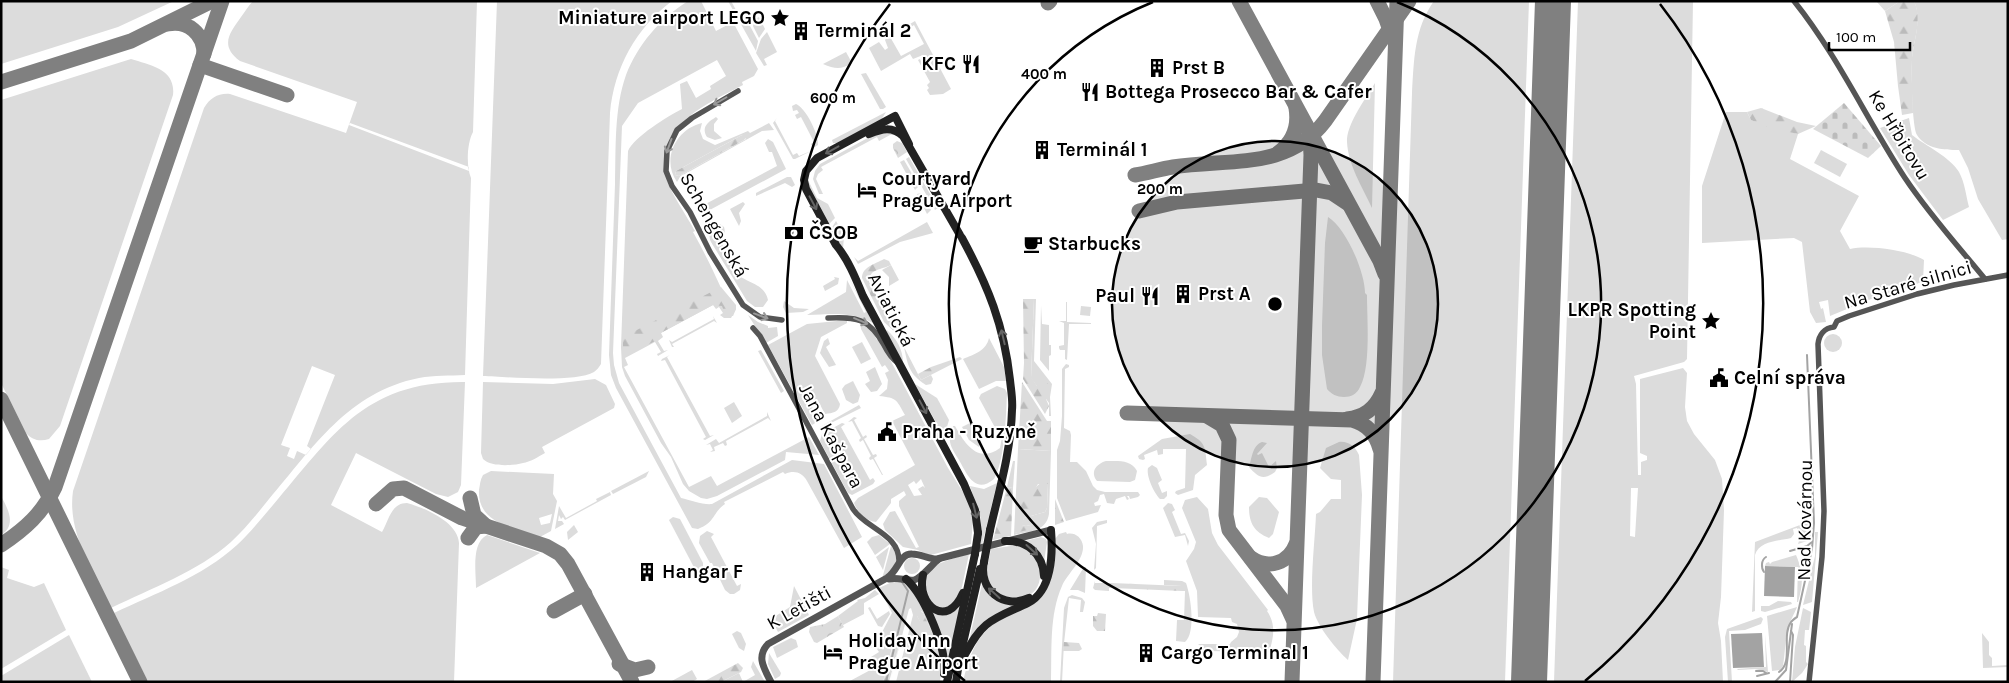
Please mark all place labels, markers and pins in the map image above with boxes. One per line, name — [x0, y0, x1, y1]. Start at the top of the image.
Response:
place label: Miniature airport LEGO — [558, 7, 765, 29]
place icon: Miniature airport LEGO — [769, 7, 791, 29]
building icon: Terminál 2 — [790, 20, 812, 42]
place label: Terminál 2 — [816, 20, 911, 42]
place label: KFC — [921, 53, 956, 75]
restaurant icon: KFC — [960, 53, 982, 75]
building icon: Prst B — [1146, 57, 1168, 79]
place label: Prst B — [1172, 57, 1225, 79]
restaurant icon: Bottega Prosecco Bar & Cafer — [1079, 81, 1101, 103]
place label: Bottega Prosecco Bar & Cafer — [1105, 81, 1372, 103]
building icon: Terminál 1 — [1031, 139, 1053, 161]
place label: Terminál 1 — [1057, 139, 1148, 161]
place label: Courtyard Prague Airport — [882, 168, 1012, 212]
hotel icon: Courtyard Prague Airport — [856, 179, 878, 201]
place label: ČSOB — [809, 219, 858, 244]
bank icon: ČSOB — [783, 222, 805, 244]
cafe icon: Starbucks — [1022, 233, 1044, 255]
place label: Starbucks — [1048, 233, 1141, 255]
building icon: Prst A — [1172, 283, 1194, 305]
place label: Prst A — [1198, 283, 1251, 305]
place label: Paul — [1095, 285, 1135, 307]
restaurant icon: Paul — [1139, 285, 1161, 307]
centre of rings — [1266, 295, 1284, 313]
place label: LKPR Spotting Point — [1568, 299, 1696, 343]
place icon: LKPR Spotting Point — [1700, 310, 1722, 332]
public building icon: Celní správa — [1708, 367, 1730, 389]
place label: Celní správa — [1734, 367, 1846, 389]
public building icon: Praha - Ruzyně — [876, 421, 898, 443]
place label: Praha - Ruzyně — [902, 421, 1036, 443]
building icon: Hangar F — [636, 561, 658, 583]
place label: Hangar F — [662, 561, 743, 583]
place label: Holiday Inn Prague Airport — [848, 630, 978, 674]
hotel icon: Holiday Inn Prague Airport — [822, 641, 844, 663]
building icon: Cargo Terminal 1 — [1135, 642, 1157, 664]
place label: Cargo Terminal 1 — [1161, 642, 1309, 664]

